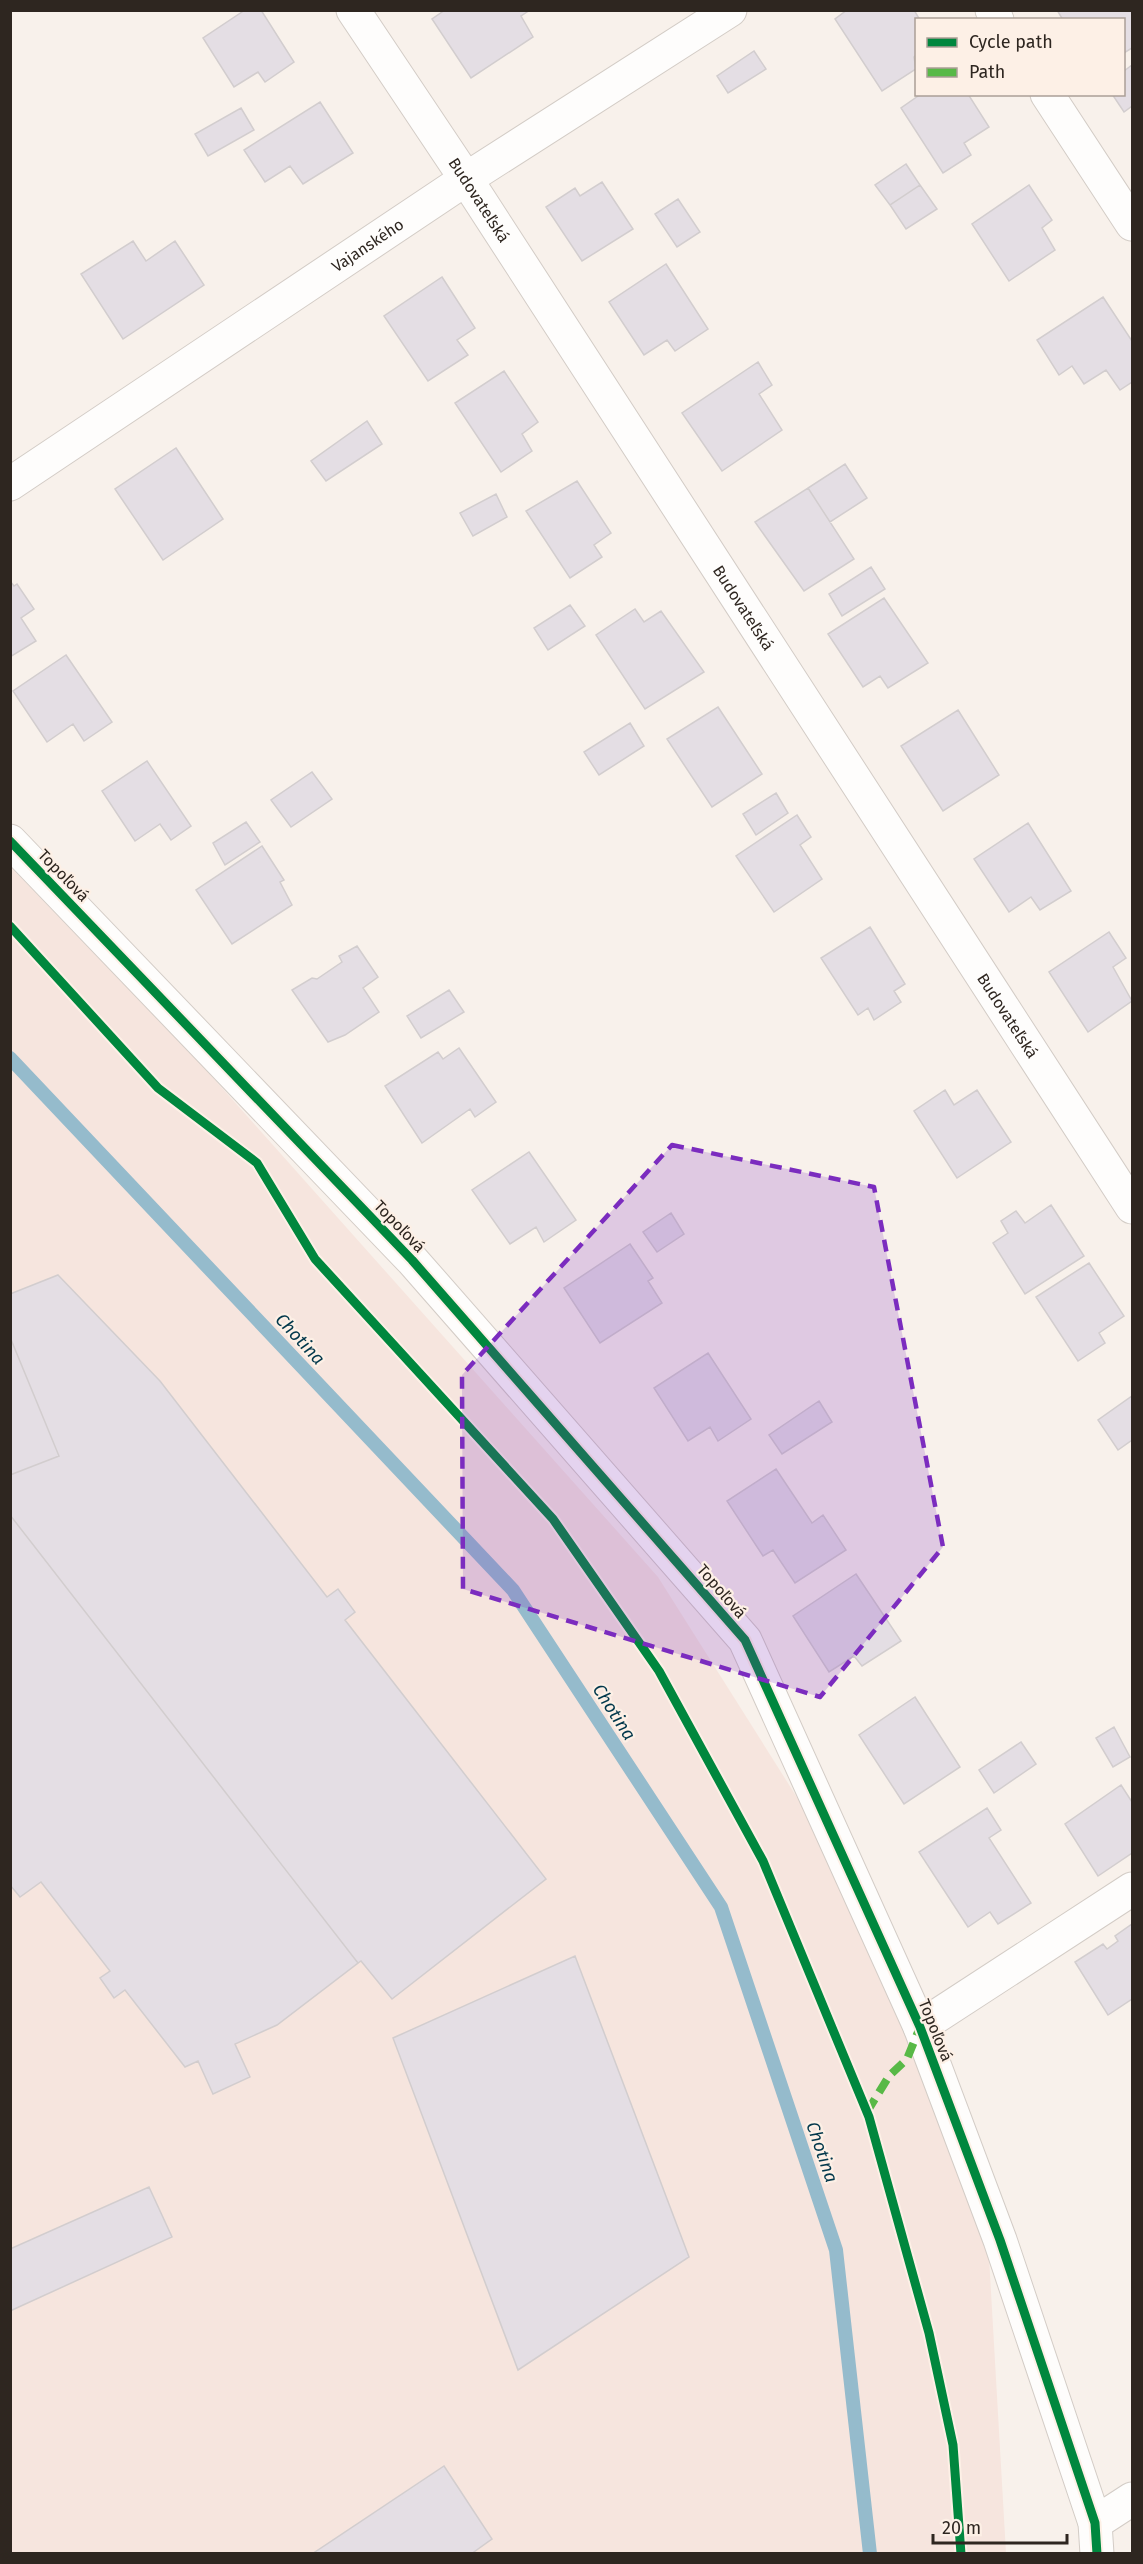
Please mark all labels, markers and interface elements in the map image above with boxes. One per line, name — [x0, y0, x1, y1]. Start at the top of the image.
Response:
legend — [915, 18, 1125, 96]
text: Cycle path — [969, 31, 1053, 53]
text: Path — [969, 61, 1005, 83]
street label: Budovateľská — [444, 154, 513, 246]
street label: Vajanského — [328, 215, 407, 276]
street label: Budovateľská — [709, 562, 778, 654]
street label: Topoľová — [34, 845, 93, 905]
street label: Budovateľská — [973, 970, 1042, 1062]
street label: Topoľová — [370, 1196, 429, 1256]
water label: Chotina — [271, 1309, 329, 1369]
street label: Topoľová — [693, 1560, 750, 1622]
water label: Chotina — [588, 1680, 640, 1744]
street label: Topoľová — [914, 1996, 957, 2064]
water label: Chotina — [801, 2119, 843, 2185]
scale bar — [933, 2507, 1066, 2545]
text: 20 m — [942, 2517, 981, 2539]

